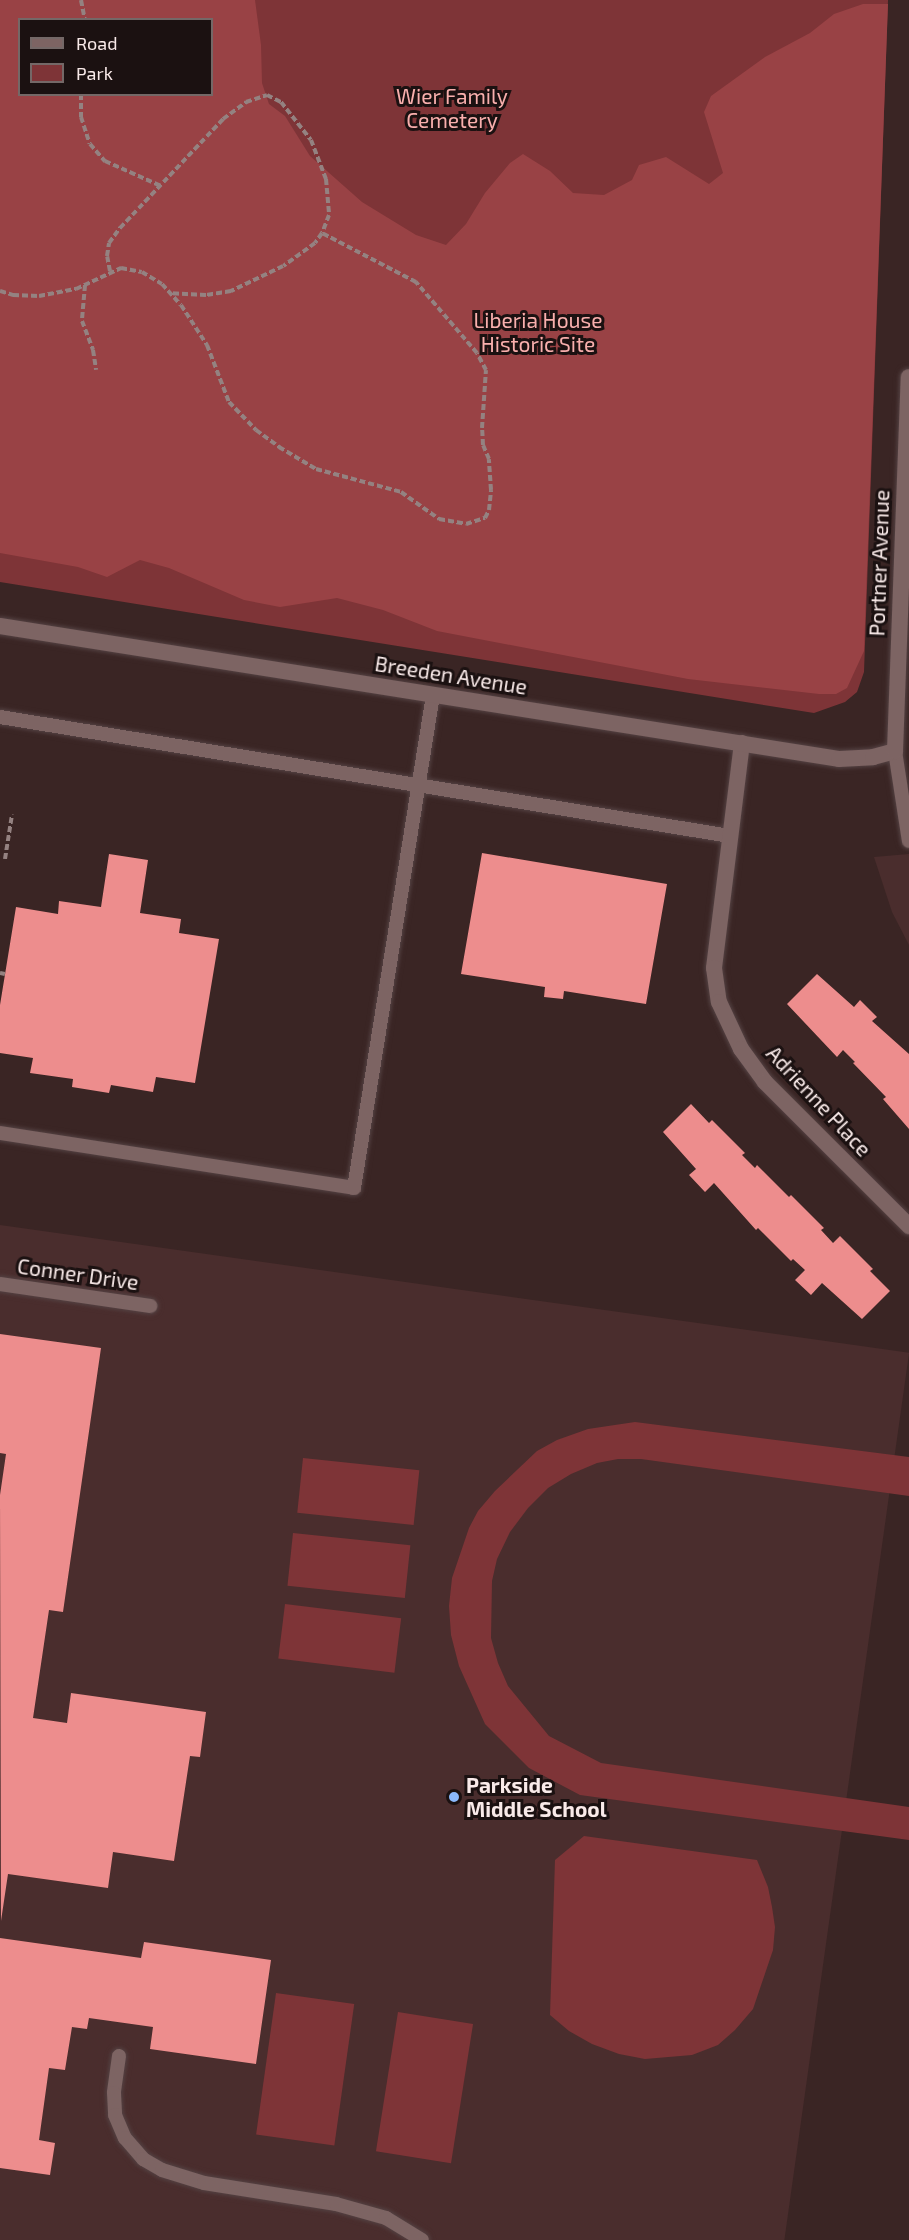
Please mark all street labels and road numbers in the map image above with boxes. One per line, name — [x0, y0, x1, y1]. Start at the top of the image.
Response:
street label: Portner Avenue — [864, 489, 894, 637]
street label: Breeden Avenue — [373, 650, 529, 700]
street label: Adrienne Place — [761, 1041, 877, 1161]
street label: Conner Drive — [16, 1253, 140, 1295]

